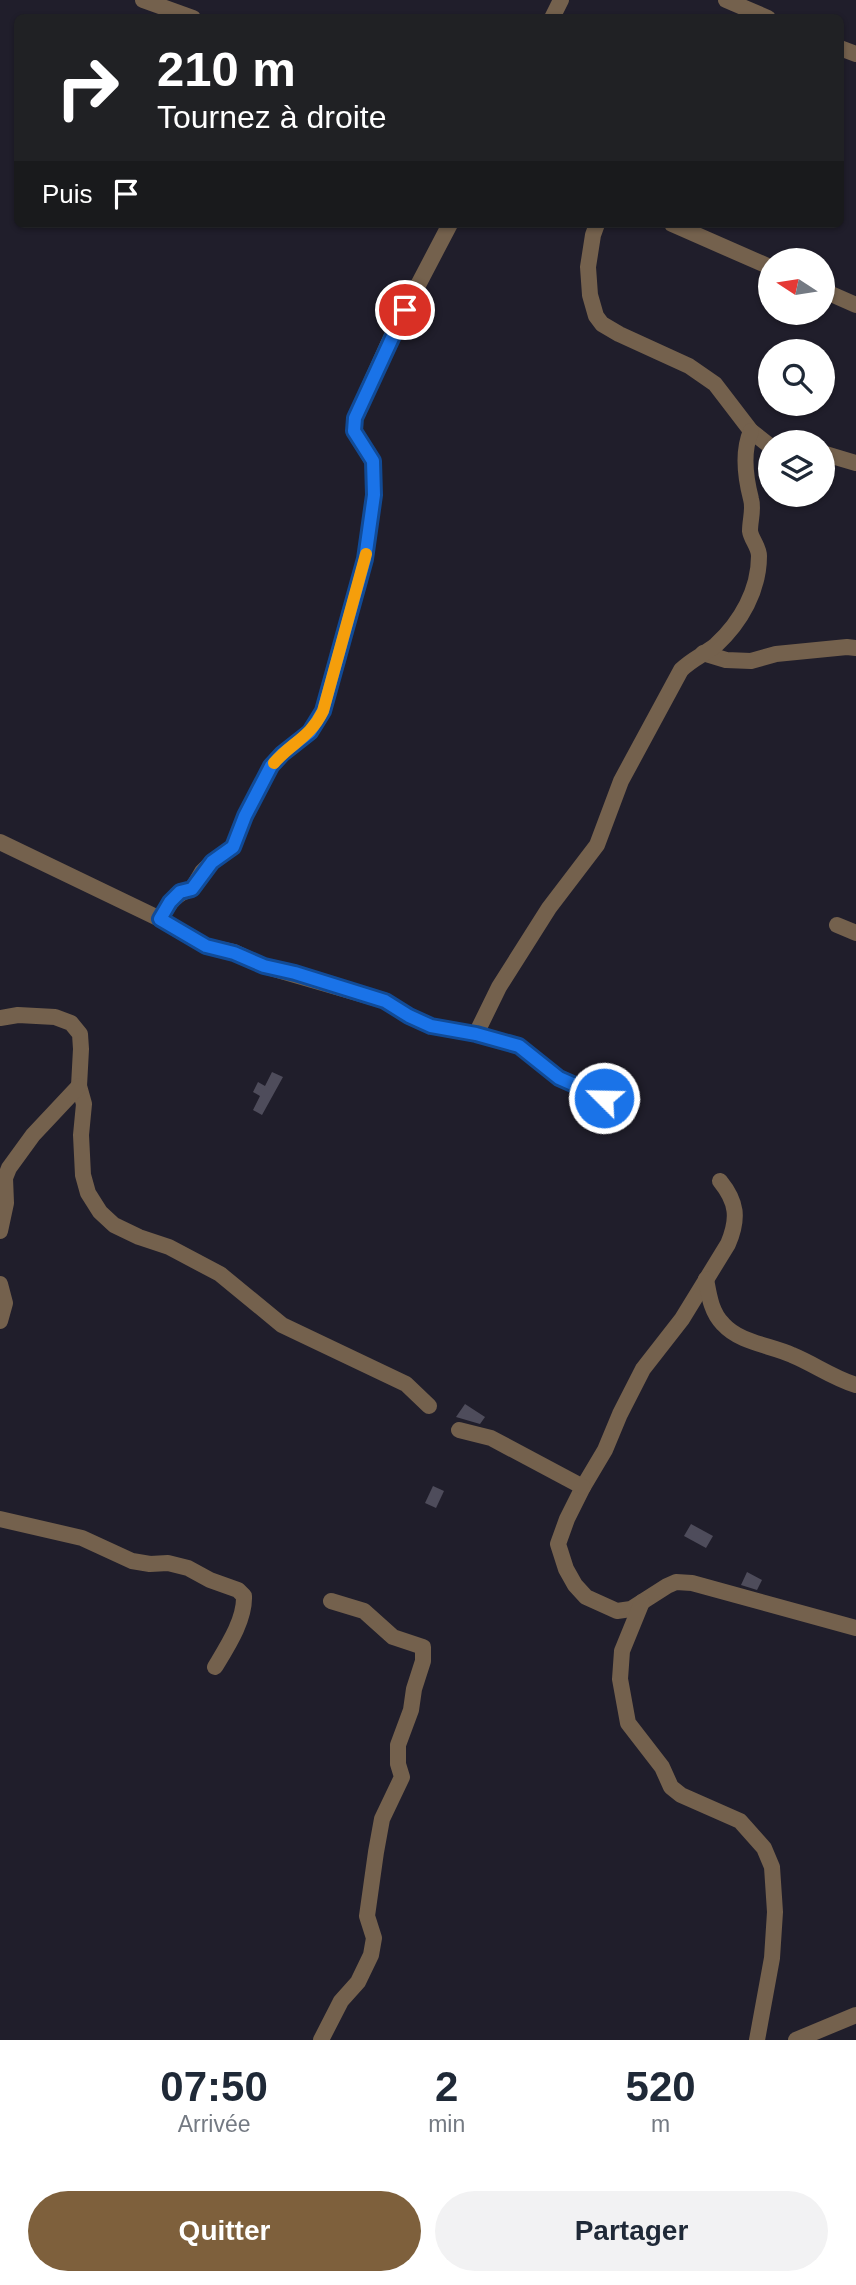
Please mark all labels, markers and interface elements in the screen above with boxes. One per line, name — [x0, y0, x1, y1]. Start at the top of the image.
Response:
icon: right — [42, 42, 133, 133]
text: 210 m — [157, 42, 296, 96]
text: Tournez à droite — [157, 99, 386, 135]
icon: arrive — [107, 175, 145, 213]
text: Puis — [42, 179, 93, 209]
north arrow — [758, 248, 835, 326]
map controls — [758, 248, 835, 507]
pin — [375, 280, 435, 340]
icon: arrive — [386, 291, 424, 329]
button: search — [758, 339, 835, 416]
button: layers — [758, 430, 835, 507]
position arrow — [567, 1061, 641, 1135]
text: 07:50 — [160, 2063, 268, 2110]
text: 2 — [435, 2063, 458, 2110]
text: 520 — [626, 2063, 696, 2110]
text: Arrivée — [178, 2111, 251, 2137]
text: min — [428, 2111, 465, 2137]
text: m — [651, 2111, 670, 2137]
button: Quitter — [28, 2191, 421, 2271]
button: Partager — [435, 2191, 828, 2271]

